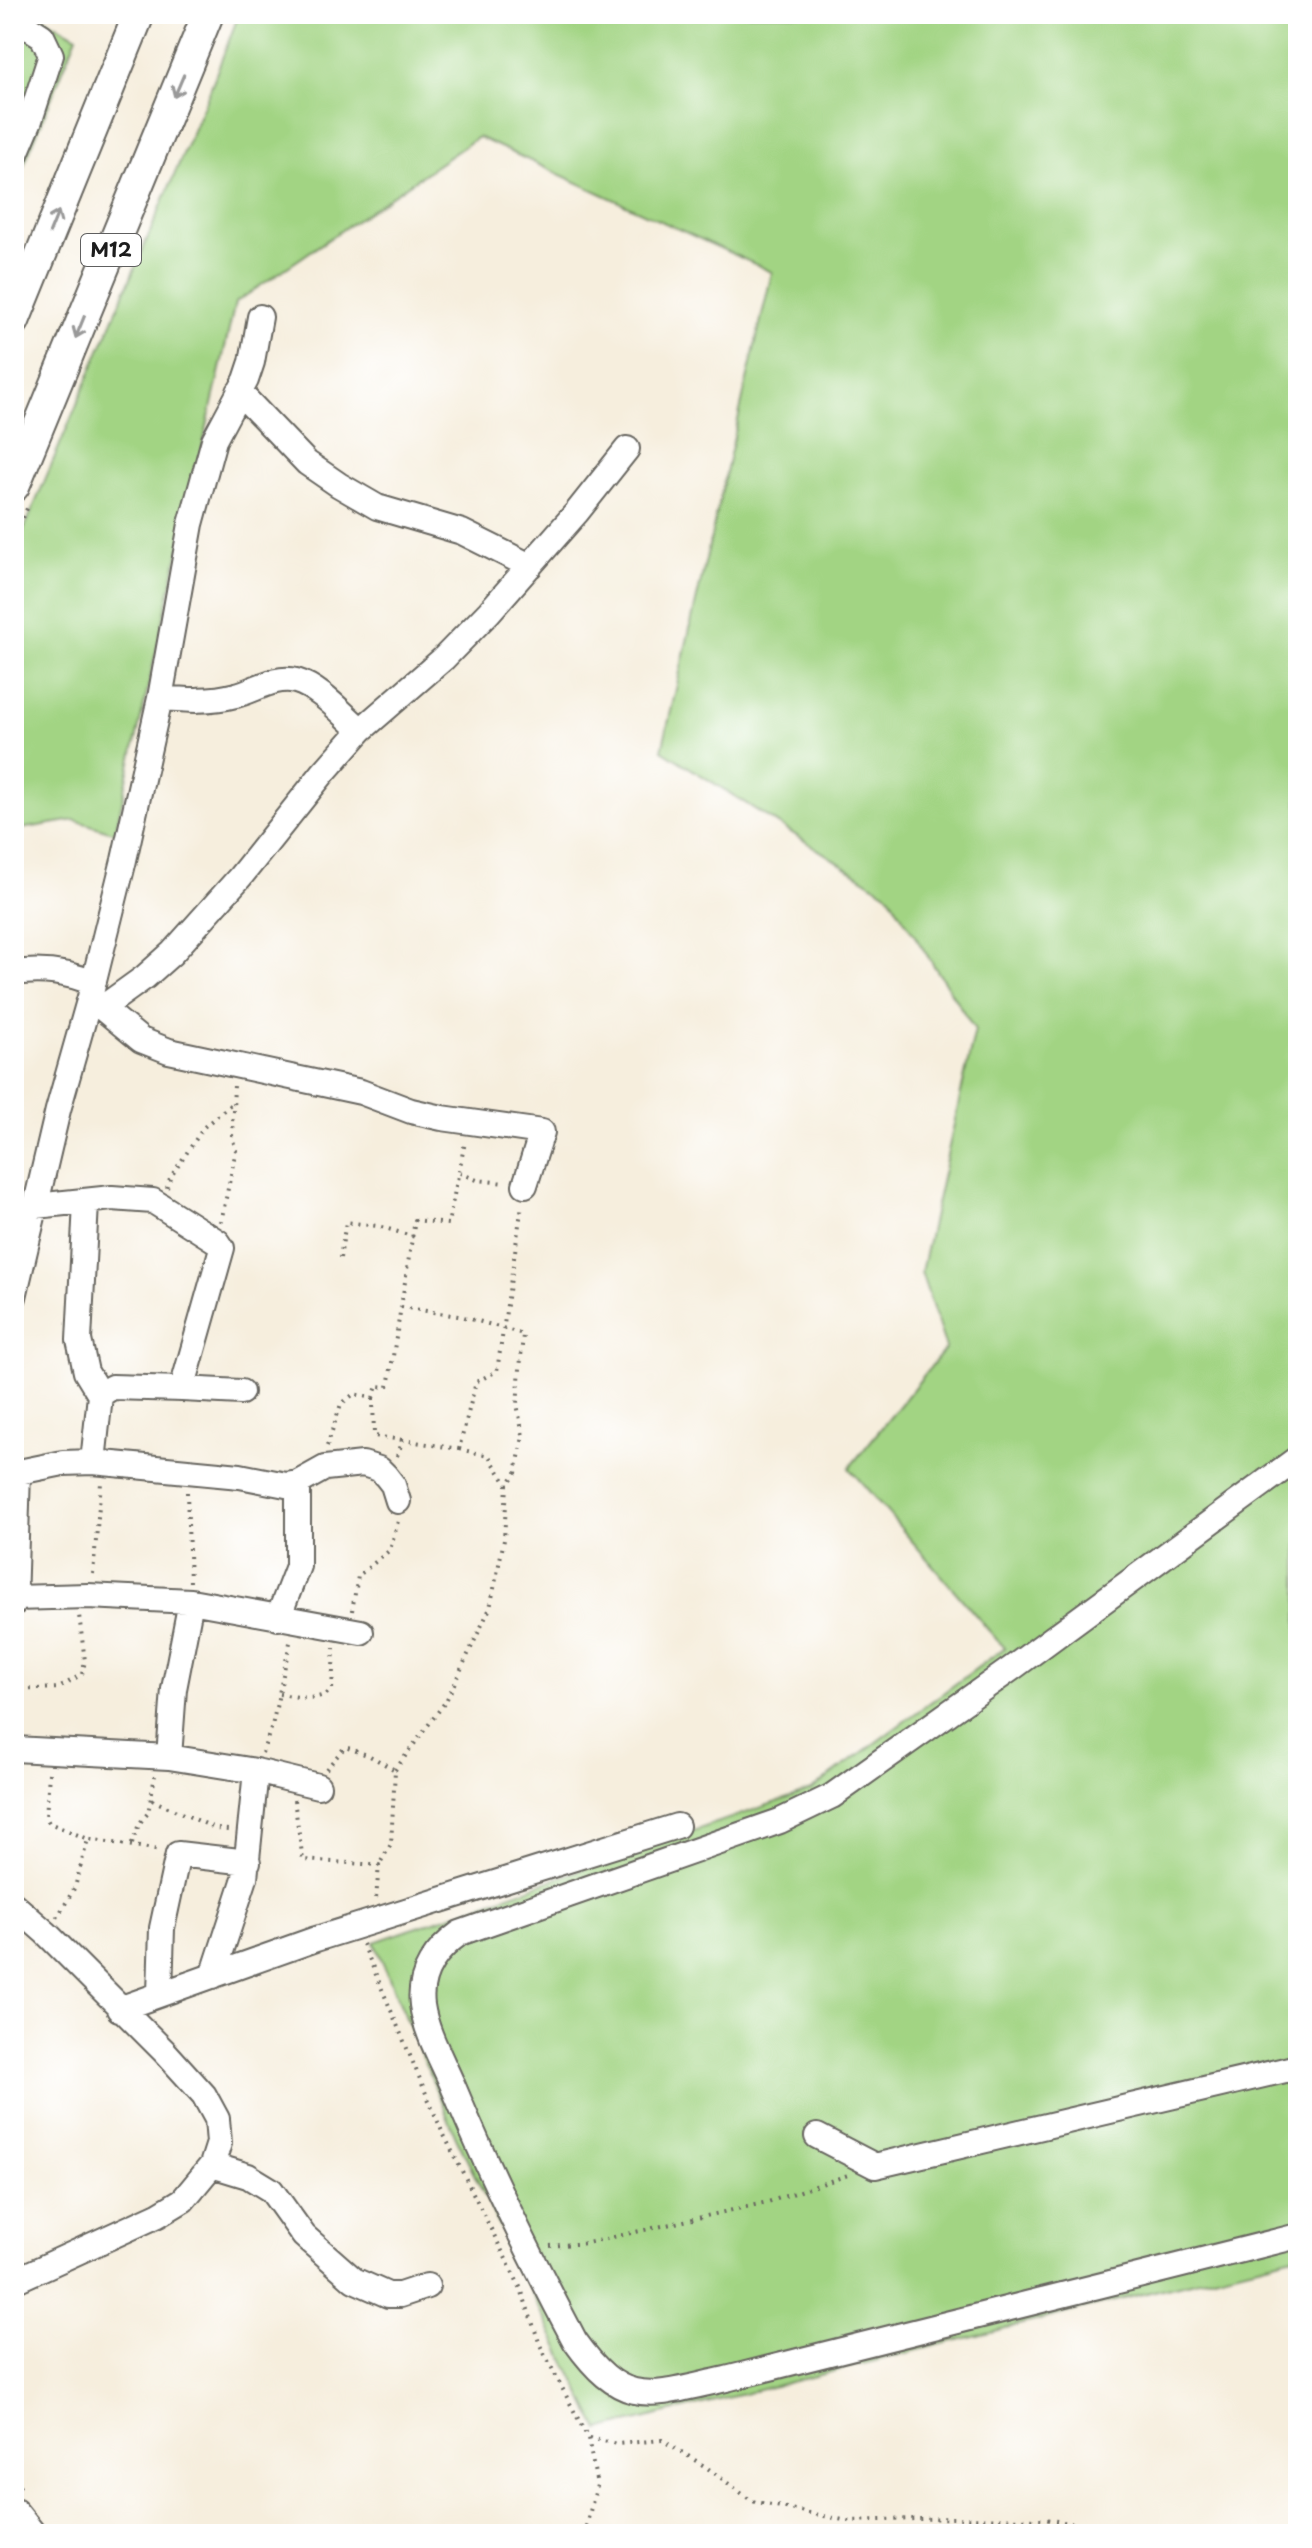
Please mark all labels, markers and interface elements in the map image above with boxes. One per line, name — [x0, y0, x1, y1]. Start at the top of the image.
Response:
one-way arrow — [170, 73, 185, 98]
one-way arrow — [48, 210, 62, 235]
road number: M12 — [81, 234, 141, 266]
one-way arrow — [72, 314, 86, 339]

